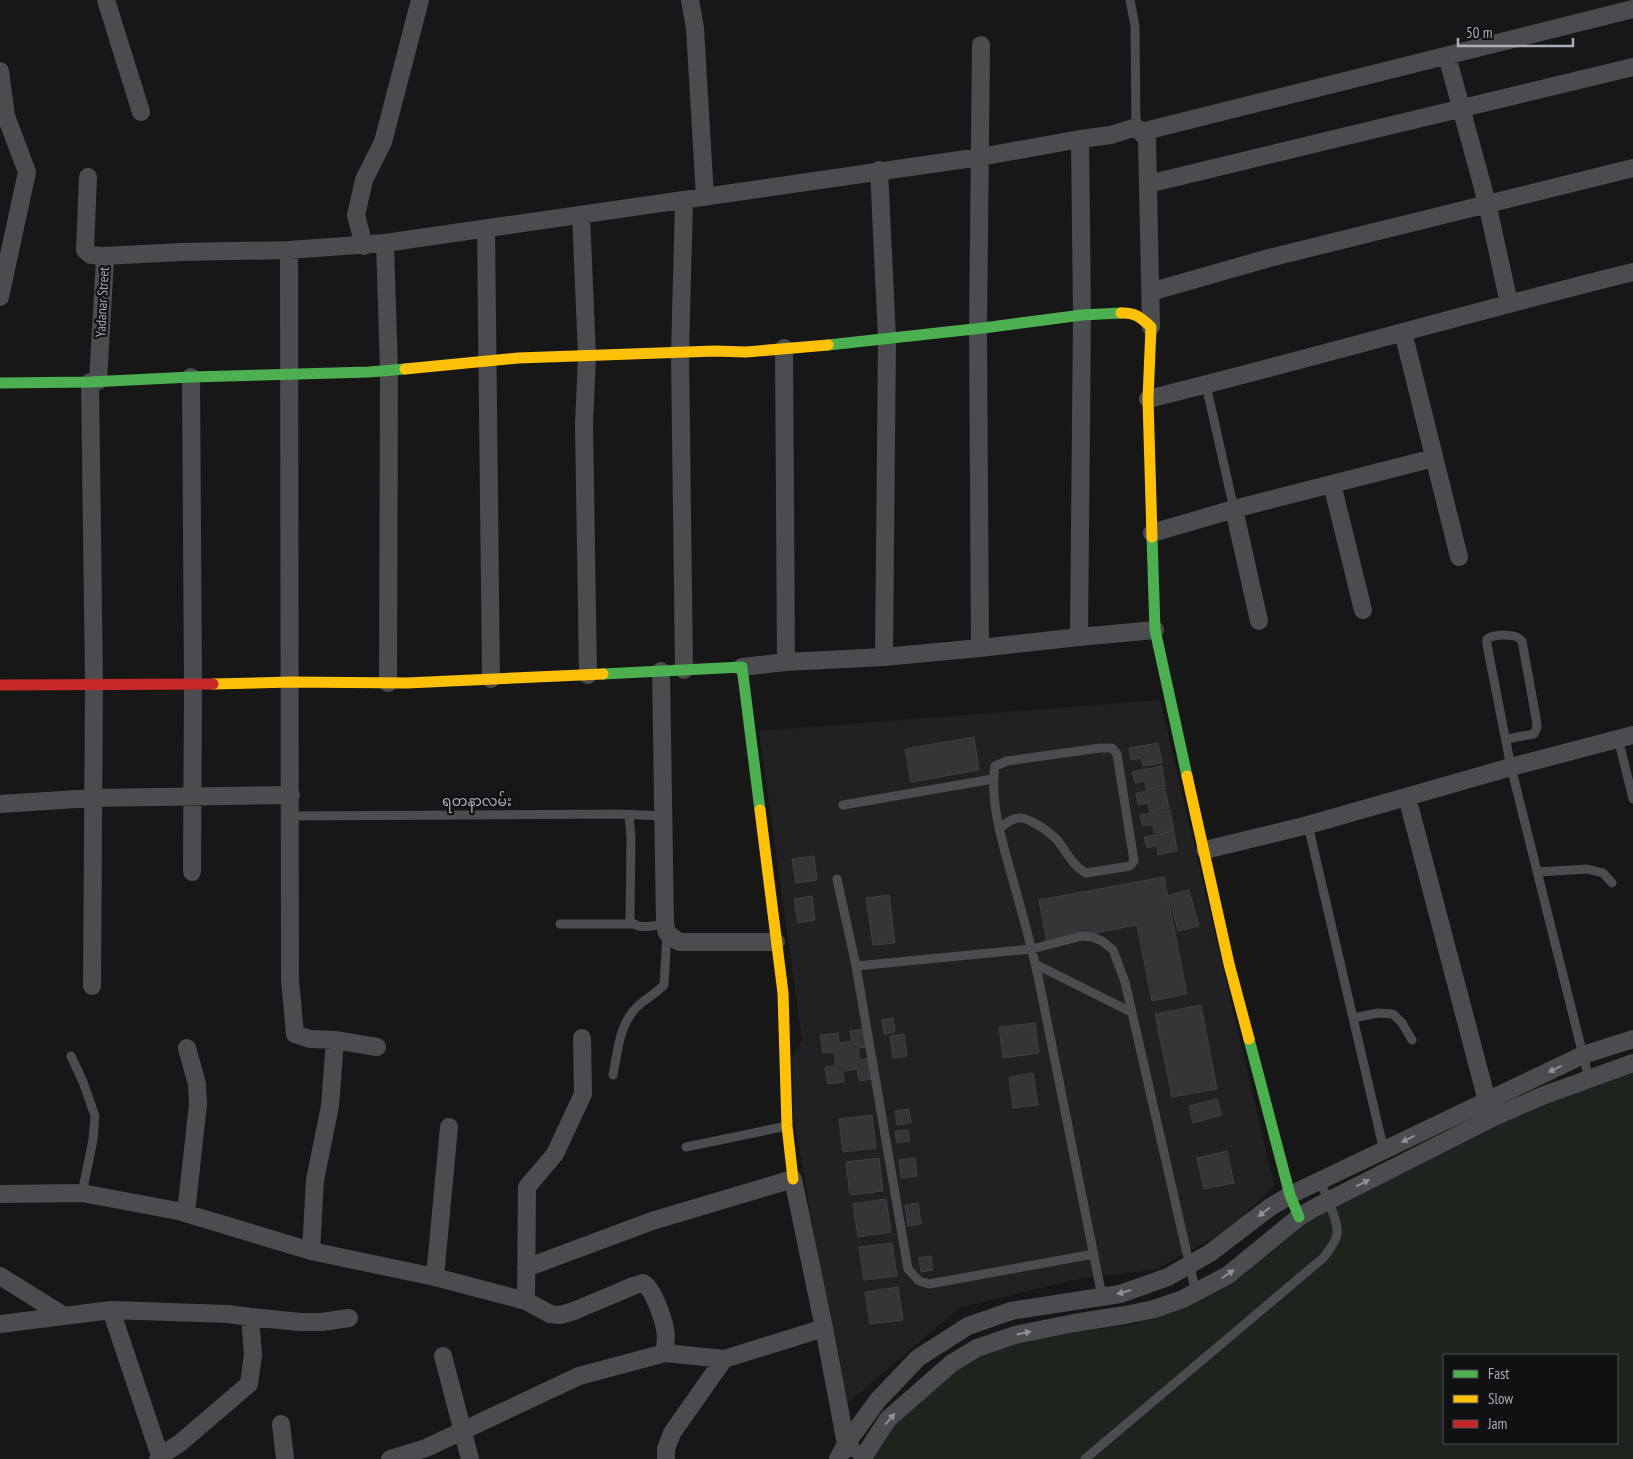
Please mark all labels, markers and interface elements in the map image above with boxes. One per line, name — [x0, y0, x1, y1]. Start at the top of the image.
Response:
scale bar — [1458, 15, 1573, 47]
text: 50 m — [1466, 23, 1492, 42]
street label: Yadanar Street — [91, 266, 113, 338]
street label: ရတနာလမ်း — [442, 791, 512, 813]
one-way arrow — [1548, 1065, 1562, 1073]
one-way arrow — [1401, 1135, 1416, 1143]
one-way arrow — [1355, 1179, 1370, 1187]
one-way arrow — [1257, 1207, 1271, 1217]
one-way arrow — [1221, 1268, 1234, 1279]
one-way arrow — [1116, 1288, 1131, 1296]
one-way arrow — [1016, 1329, 1032, 1337]
legend — [1443, 1354, 1618, 1444]
text: Fast — [1488, 1364, 1509, 1383]
text: Slow — [1488, 1389, 1513, 1408]
one-way arrow — [884, 1413, 896, 1425]
text: Jam — [1487, 1414, 1507, 1433]

